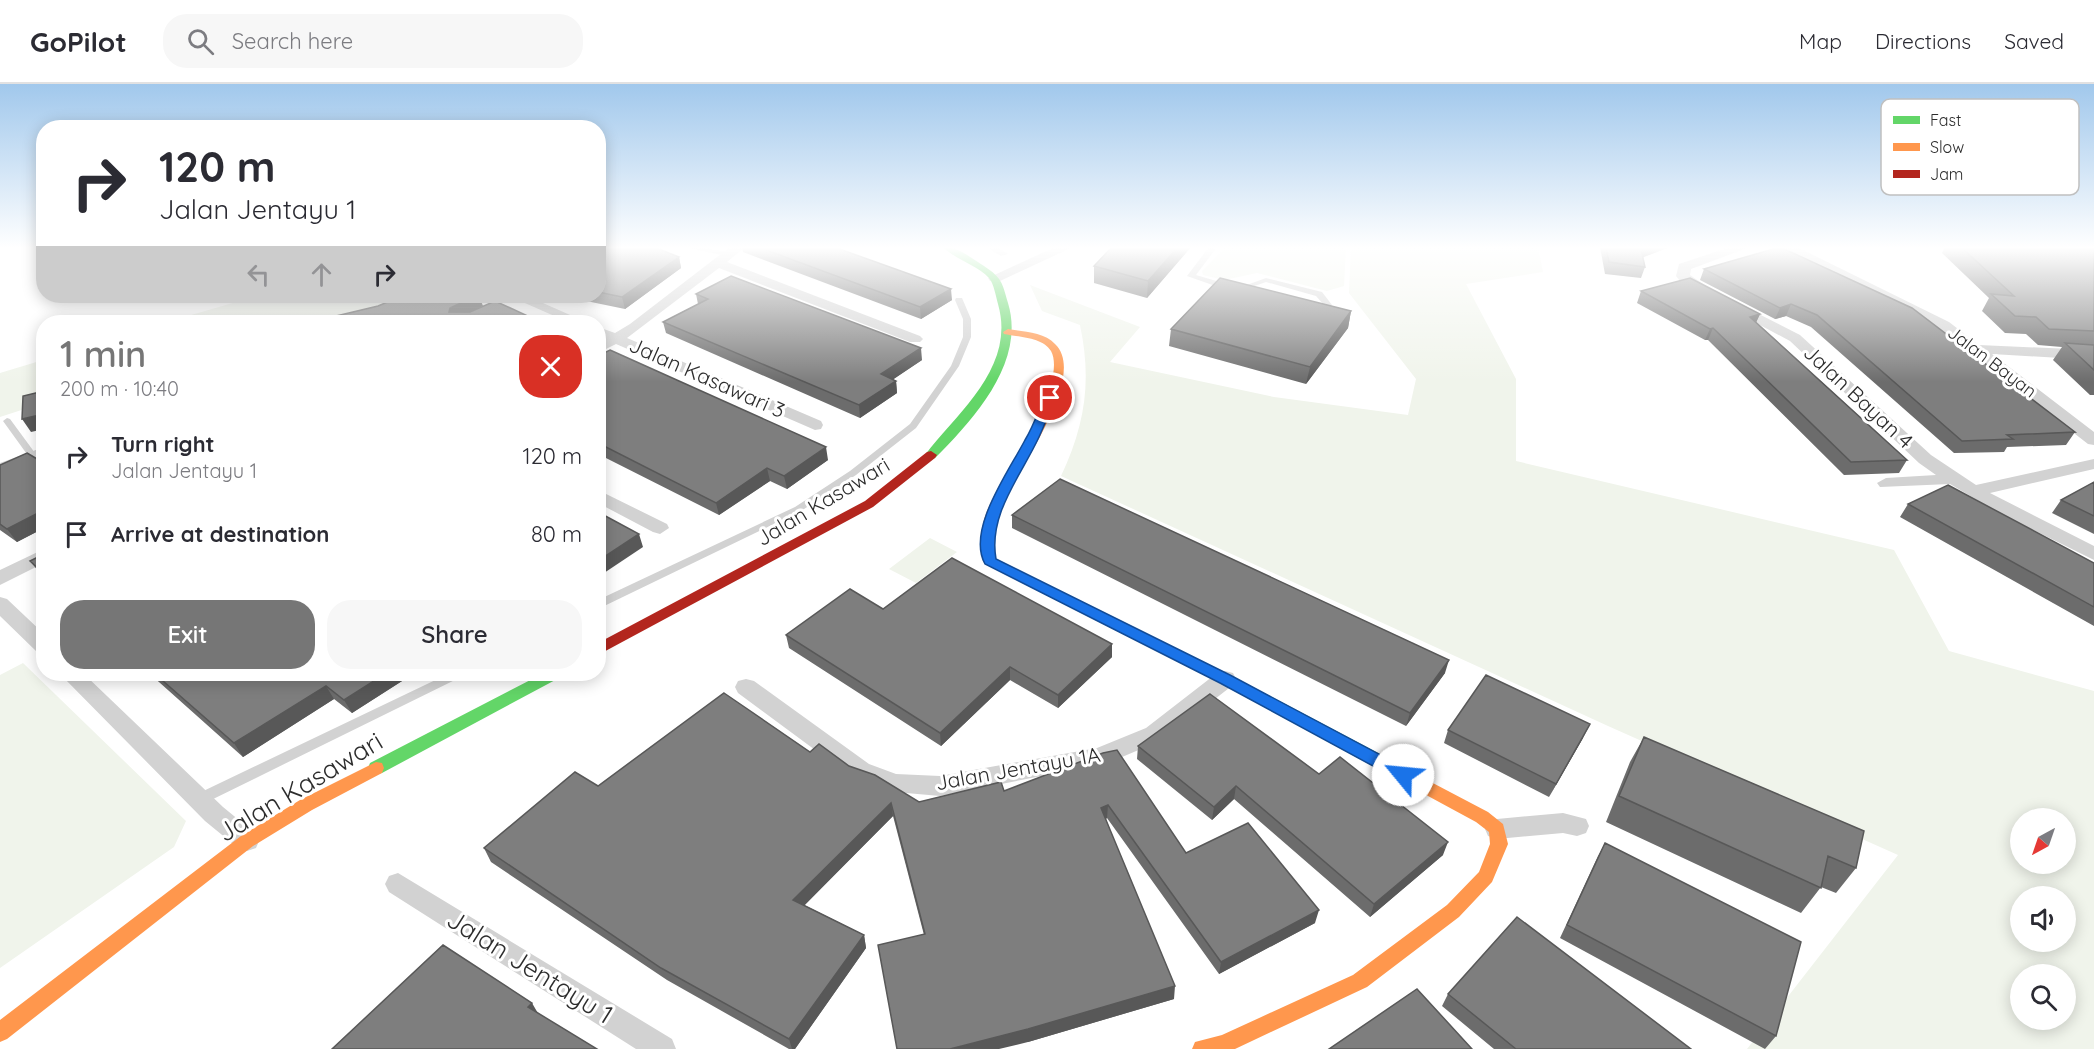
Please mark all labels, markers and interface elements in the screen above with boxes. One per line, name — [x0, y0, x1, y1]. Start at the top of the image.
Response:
search box — [163, 14, 583, 68]
text: GoPilot — [30, 24, 127, 59]
icon: search — [184, 25, 217, 58]
text: Search here — [232, 27, 353, 55]
text: Map — [1799, 28, 1842, 54]
text: Directions — [1875, 28, 1971, 54]
text: Saved — [2004, 28, 2064, 54]
legend — [1881, 99, 2079, 195]
text: Fast — [1930, 110, 1961, 130]
text: Slow — [1930, 137, 1964, 157]
text: 120 m — [159, 140, 276, 193]
icon: right — [60, 144, 138, 222]
text: Jam — [1930, 164, 1963, 184]
text: Jalan Jentayu 1 — [159, 192, 356, 226]
icon: left — [242, 258, 275, 291]
icon: ahead — [305, 258, 338, 291]
icon: right — [368, 258, 401, 291]
street label: Jalan Bayan — [1943, 321, 2041, 403]
text: 1 min — [60, 331, 146, 376]
street label: Jalan Kasawari 3 — [626, 331, 789, 423]
button: close — [519, 335, 582, 398]
street label: Jalan Bayan 4 — [1799, 339, 1919, 454]
pin — [1024, 372, 1075, 423]
text: 200 m · 10:40 — [60, 376, 179, 401]
icon: arrive — [1033, 381, 1066, 414]
text: Turn right — [111, 430, 215, 458]
icon: right — [60, 440, 93, 473]
text: 120 m — [523, 442, 582, 470]
street label: Jalan Kasawari — [751, 451, 894, 551]
text: Jalan Jentayu 1 — [111, 458, 257, 483]
icon: arrive — [60, 518, 93, 551]
text: Arrive at destination — [111, 520, 329, 548]
text: 80 m — [531, 520, 582, 548]
button: Exit — [60, 600, 315, 669]
button: Share — [327, 600, 582, 669]
street label: Jalan Kasawari — [211, 724, 388, 849]
street label: Jalan Jentayu 1A — [933, 741, 1102, 795]
position arrow — [1371, 743, 1435, 807]
north arrow — [2010, 808, 2076, 874]
map controls — [2010, 808, 2076, 1030]
button: sound — [2010, 886, 2076, 952]
street label: Jalan Jentayu 1 — [441, 902, 620, 1031]
button: search — [2010, 964, 2076, 1030]

